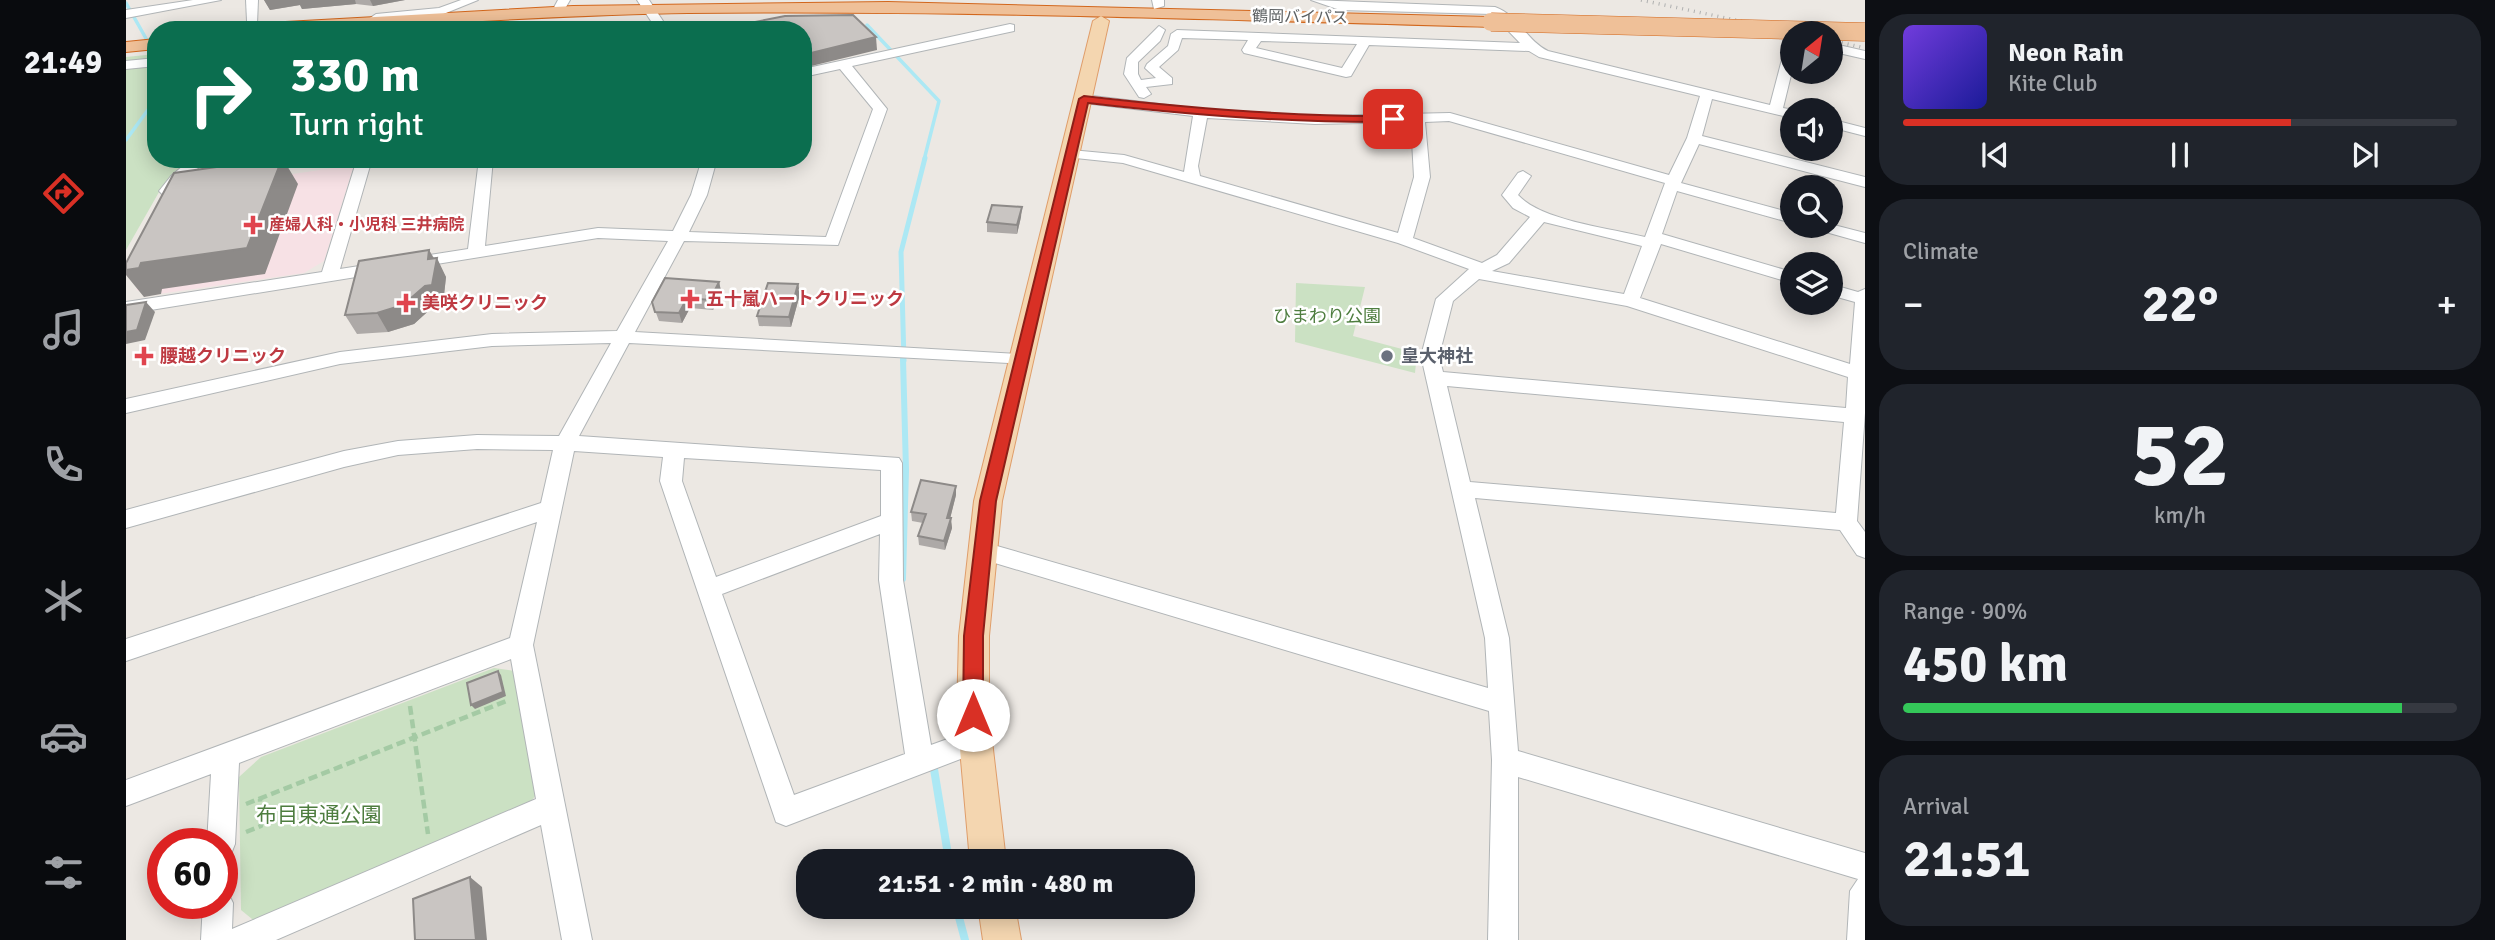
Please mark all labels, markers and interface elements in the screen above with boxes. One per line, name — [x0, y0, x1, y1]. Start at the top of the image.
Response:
street label: 鶴岡バイパス — [1252, 6, 1348, 28]
north arrow — [1780, 21, 1843, 84]
map controls — [1780, 21, 1843, 315]
text: Neon Rain — [2008, 37, 2124, 69]
text: 21:49 — [24, 43, 102, 82]
text: 330 m — [290, 45, 420, 105]
icon: right — [175, 49, 266, 140]
text: Kite Club — [2008, 69, 2097, 98]
pin — [1363, 89, 1423, 149]
button: sound — [1780, 98, 1843, 161]
icon: arrive — [1374, 100, 1412, 138]
text: Turn right — [290, 105, 423, 144]
icon: previous — [1976, 136, 2014, 174]
icon: pause — [2161, 136, 2199, 174]
icon: next — [2346, 136, 2384, 174]
icon: directions — [39, 169, 88, 218]
button: search — [1780, 175, 1843, 238]
marker: 産婦人科・小児科 三井病院 — [243, 215, 263, 235]
place label: 産婦人科・小児科 三井病院 — [269, 215, 465, 235]
text: Climate — [1903, 237, 1979, 266]
button: layers — [1780, 252, 1843, 315]
text: 22° — [2142, 272, 2218, 336]
text: − — [1903, 281, 1924, 328]
text: + — [2436, 281, 2457, 328]
place label: 五十嵐ハートクリニック — [706, 288, 904, 310]
marker: 五十嵐ハートクリニック — [680, 289, 700, 309]
place label: 美咲クリニック — [422, 292, 548, 314]
marker: 美咲クリニック — [396, 293, 416, 313]
icon: music — [39, 305, 88, 354]
park label: ひまわり公園 — [1273, 305, 1381, 327]
place label: 腰越クリニック — [160, 345, 286, 367]
place label: 皇大神社 — [1401, 345, 1473, 367]
marker: 腰越クリニック — [134, 346, 154, 366]
marker: 皇大神社 — [1379, 348, 1395, 364]
text: 52 — [2131, 399, 2229, 512]
icon: phone — [39, 440, 88, 489]
text: km/h — [2154, 501, 2206, 530]
icon: climate — [39, 576, 88, 625]
text: Range · 90% — [1903, 597, 2027, 626]
text: 450 km — [1903, 632, 2068, 696]
position arrow — [936, 678, 1010, 752]
icon: car — [39, 712, 88, 761]
text: Arrival — [1903, 792, 1969, 821]
park label: 布目東通公園 — [256, 802, 382, 828]
text: 21:51 — [1903, 827, 2031, 891]
speed limit sign: 60 — [147, 828, 238, 919]
icon: filters — [39, 848, 88, 897]
text: 21:51 · 2 min · 480 m — [878, 868, 1113, 900]

